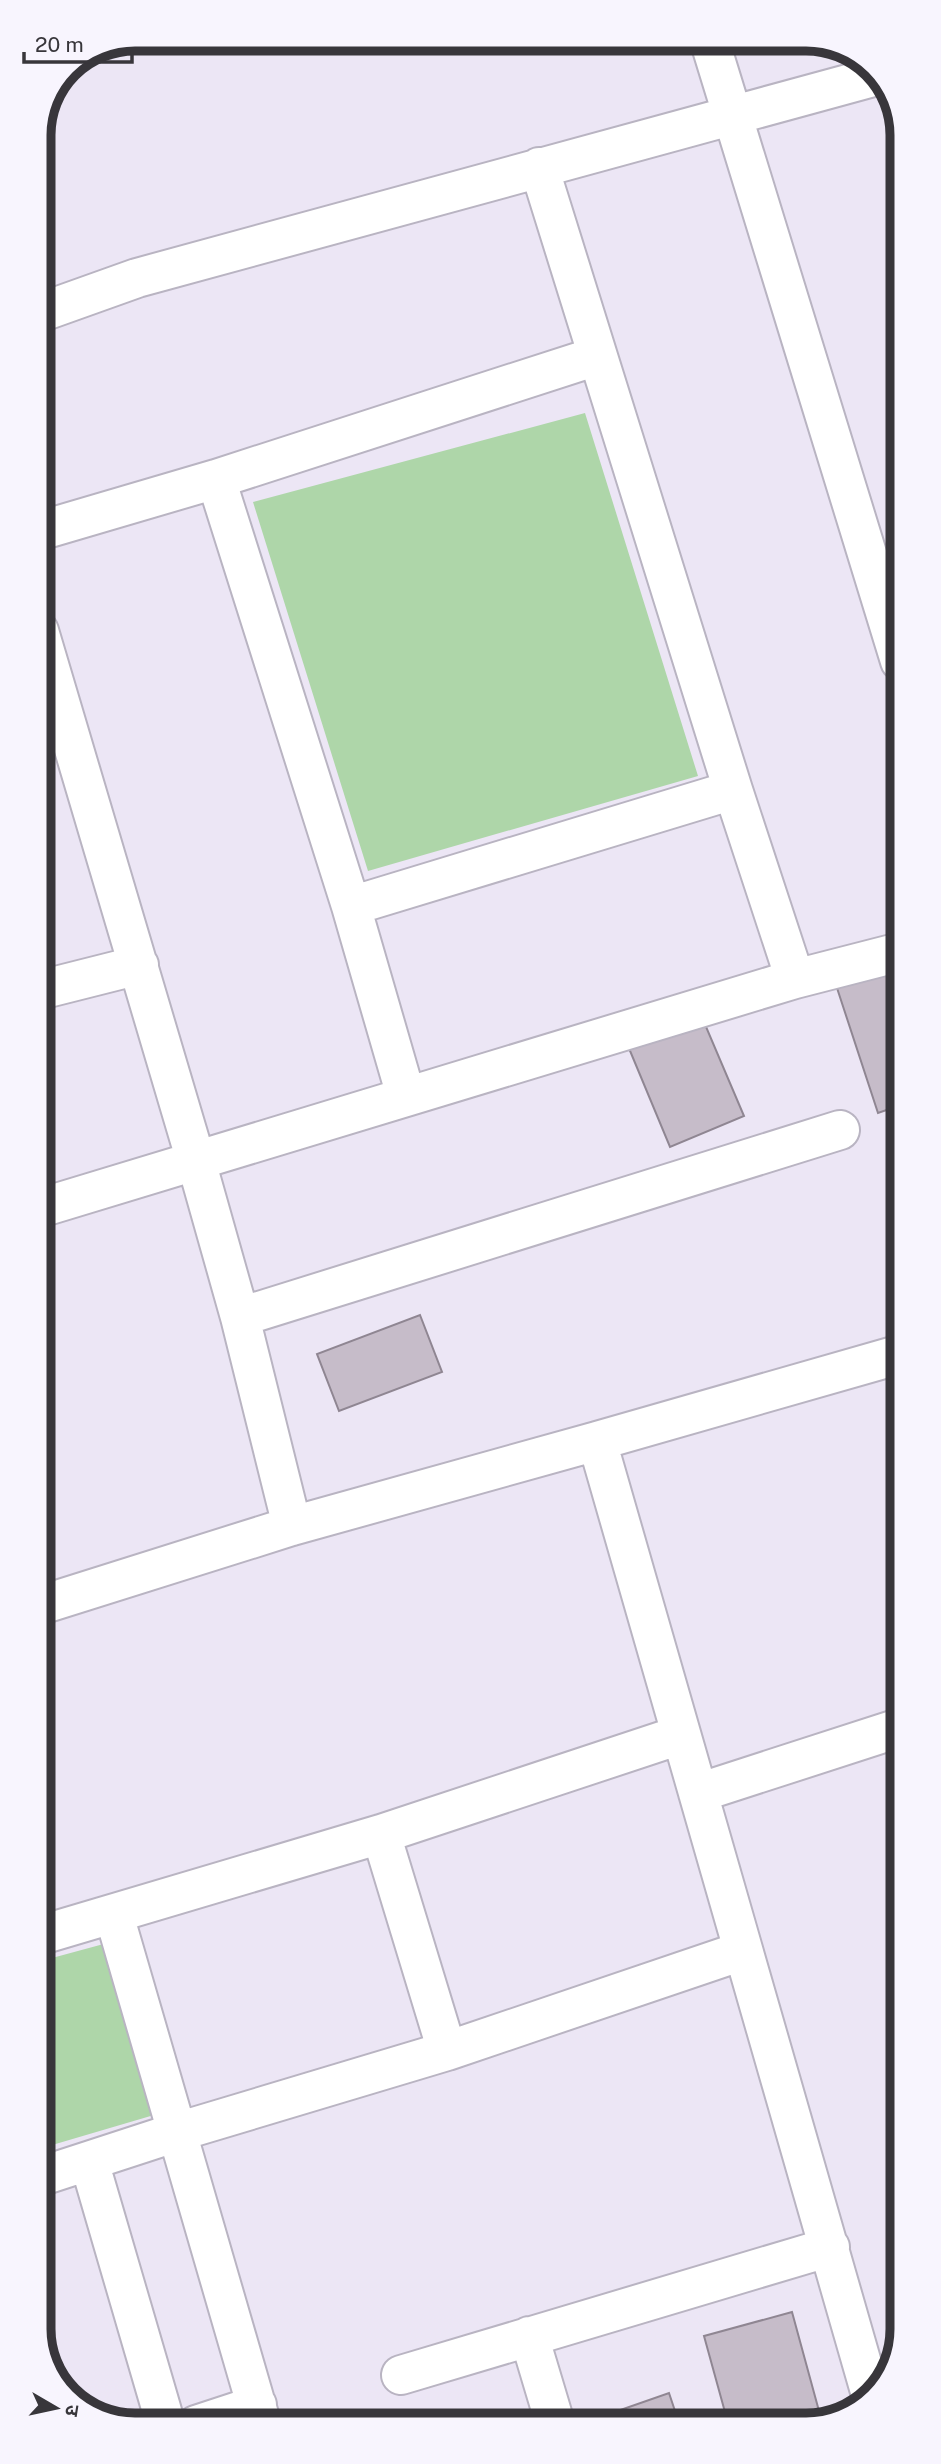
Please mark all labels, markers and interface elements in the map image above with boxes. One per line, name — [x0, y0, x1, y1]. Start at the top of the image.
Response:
scale bar — [24, 21, 133, 65]
text: 20 m — [35, 32, 84, 57]
north arrow — [21, 2373, 91, 2443]
text: उ — [61, 2403, 85, 2419]

